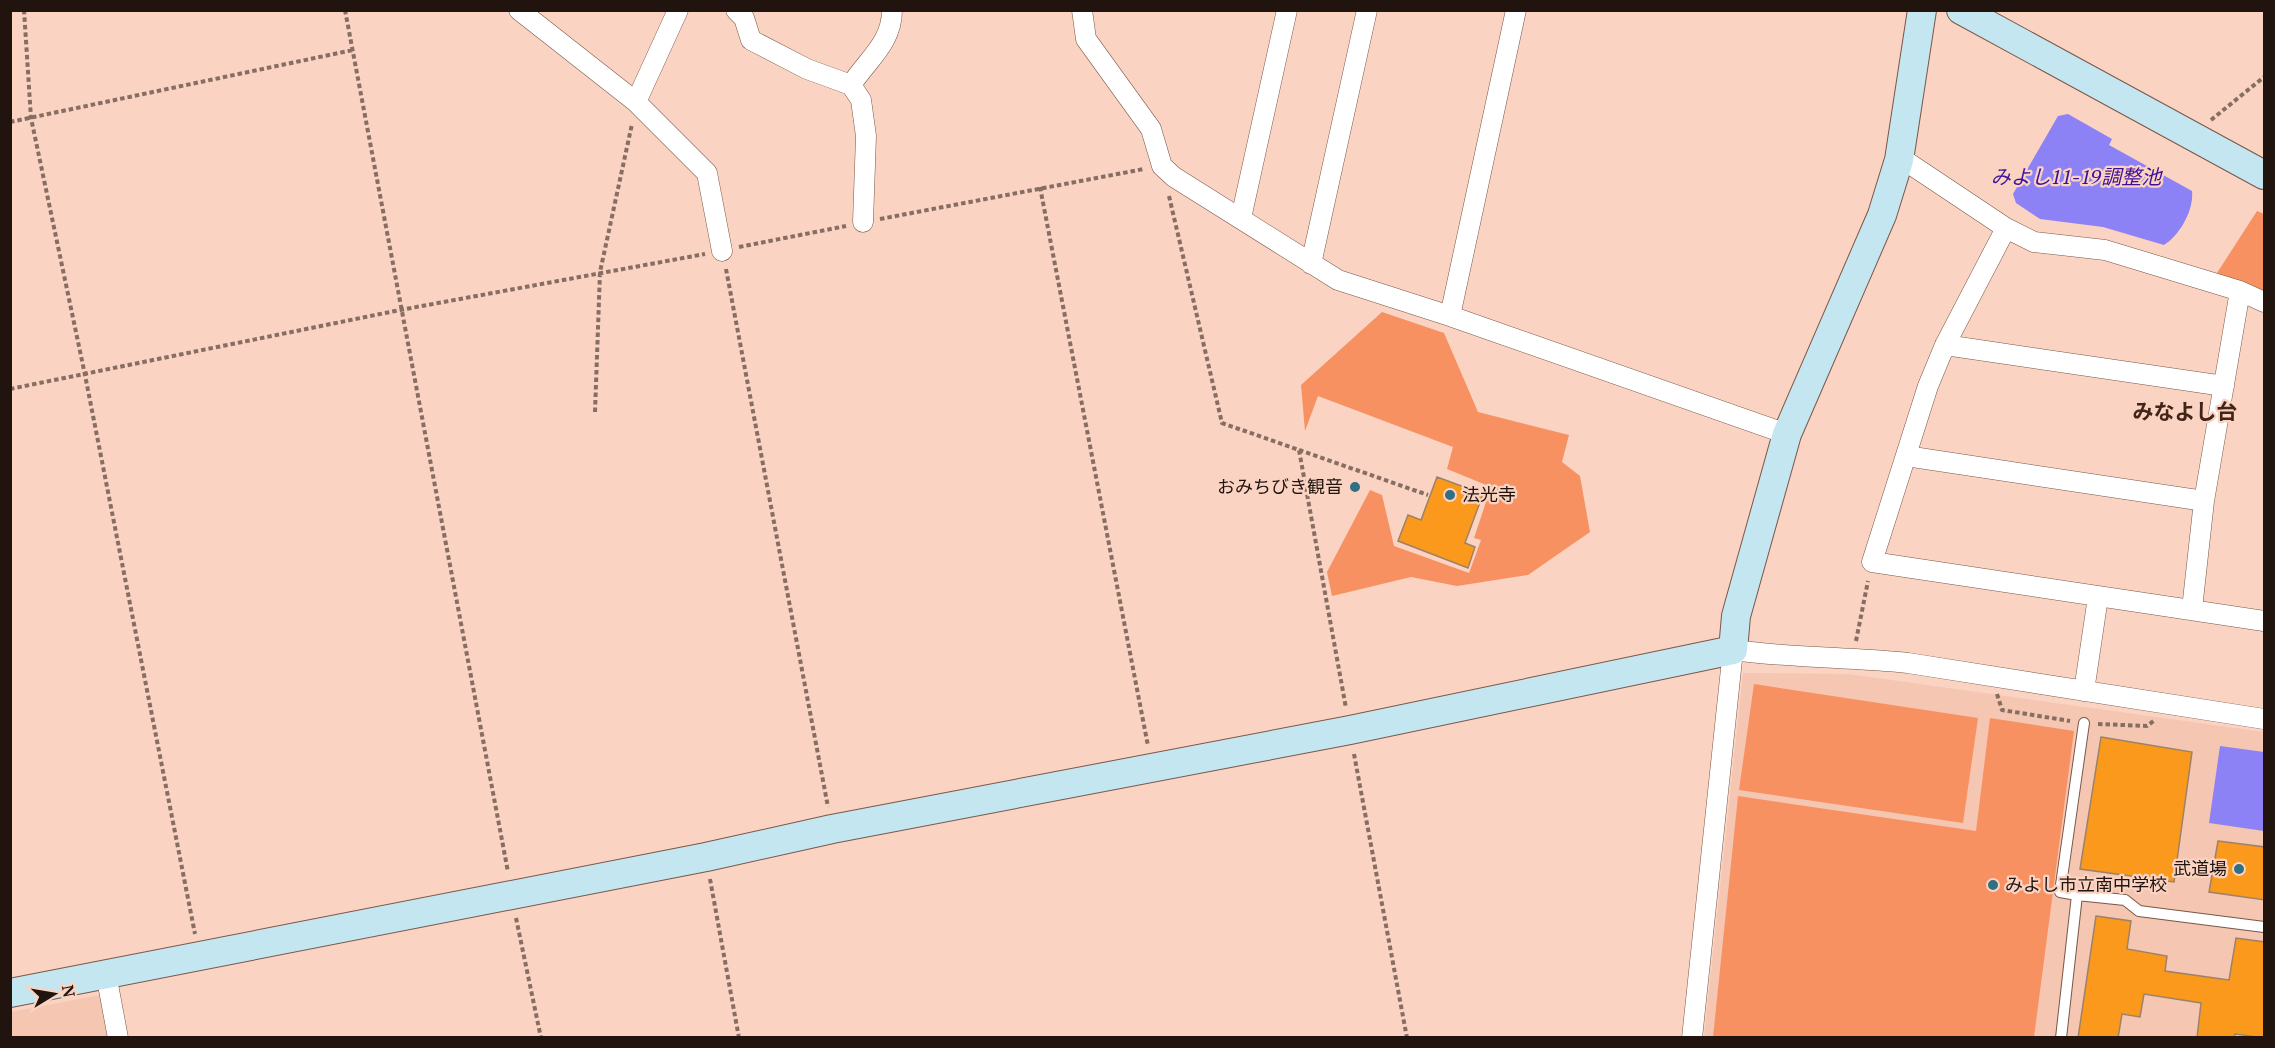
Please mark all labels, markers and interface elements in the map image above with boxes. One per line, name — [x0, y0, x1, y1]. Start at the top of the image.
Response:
water label: みよし11-19調整池 — [1991, 163, 2163, 190]
district label: みなよし台 — [2133, 397, 2238, 425]
place label: おみちびき観音 — [1217, 474, 1343, 498]
marker: おみちびき観音 — [1348, 480, 1362, 494]
place label: 法光寺 — [1462, 482, 1516, 506]
marker: 法光寺 — [1443, 488, 1457, 502]
place label: 武道場 — [2173, 856, 2227, 880]
marker: 武道場 — [2232, 862, 2246, 876]
place label: みよし市立南中学校 — [2005, 872, 2167, 896]
marker: みよし市立南中学校 — [1986, 878, 2000, 892]
north arrow — [24, 964, 84, 1024]
text: N — [57, 983, 81, 999]

